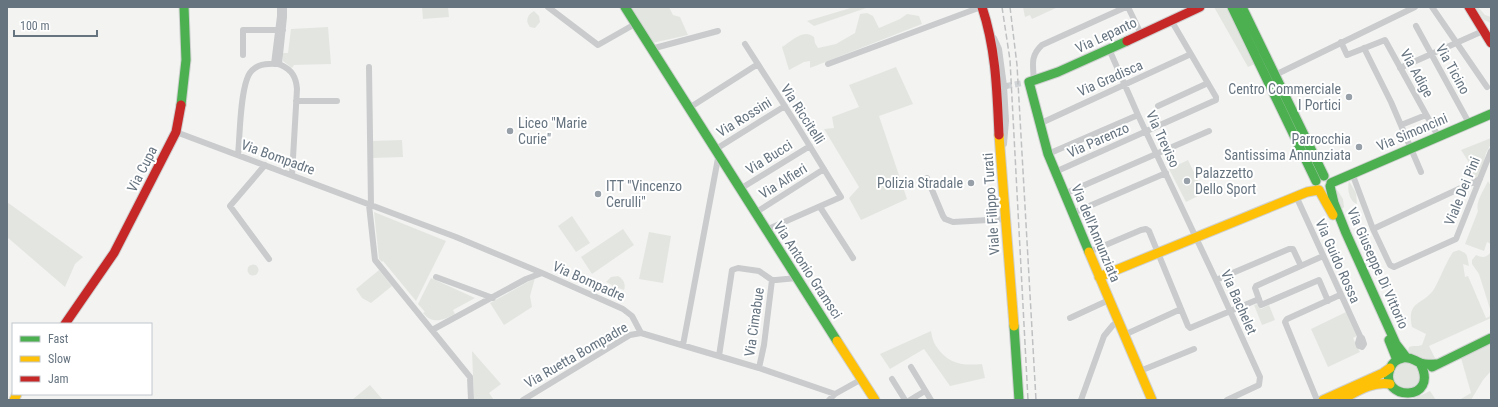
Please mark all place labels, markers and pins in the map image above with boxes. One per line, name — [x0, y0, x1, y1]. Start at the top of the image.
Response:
place label: Centro Commerciale I Portici — [1228, 81, 1341, 113]
marker: Centro Commerciale I Portici — [1344, 92, 1354, 102]
place label: Liceo "Marie Curie" — [518, 115, 587, 147]
marker: Liceo "Marie Curie" — [505, 126, 515, 136]
place label: Parrocchia Santissima Annunziata — [1224, 131, 1351, 163]
marker: Parrocchia Santissima Annunziata — [1354, 142, 1364, 152]
place label: Palazzetto Dello Sport — [1195, 165, 1256, 197]
place label: Polizia Stradale — [877, 175, 963, 191]
marker: Palazzetto Dello Sport — [1182, 176, 1192, 186]
place label: ITT "Vincenzo Cerulli" — [606, 178, 682, 210]
marker: Polizia Stradale — [966, 178, 976, 188]
marker: ITT "Vincenzo Cerulli" — [593, 189, 603, 199]

